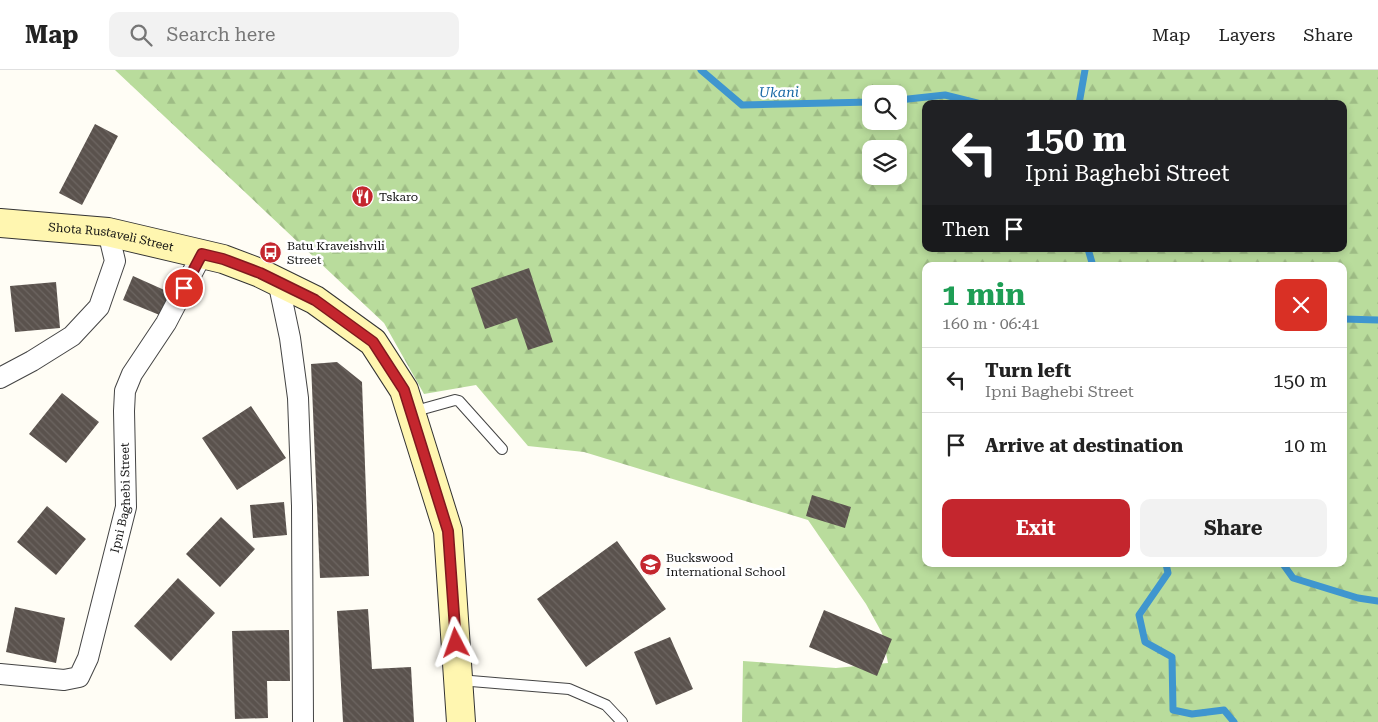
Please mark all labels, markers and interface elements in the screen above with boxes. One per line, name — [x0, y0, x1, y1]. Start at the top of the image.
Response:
search box — [109, 12, 459, 57]
text: Map — [25, 21, 79, 49]
icon: search — [127, 21, 155, 49]
text: Search here — [167, 23, 275, 46]
text: Map — [1152, 24, 1191, 45]
text: Layers — [1219, 24, 1275, 45]
text: Share — [1303, 24, 1353, 45]
water label: Ukani — [759, 84, 799, 100]
map controls — [862, 85, 907, 185]
button: search — [862, 85, 907, 130]
text: 150 m — [1025, 119, 1126, 160]
icon: left — [942, 120, 1007, 185]
button: layers — [862, 140, 907, 185]
text: Ipni Baghebi Street — [1025, 161, 1229, 186]
restaurant icon: Tskaro — [351, 185, 375, 209]
place label: Tskaro — [379, 190, 418, 204]
icon: arrive — [1000, 215, 1028, 243]
text: Then — [942, 218, 990, 241]
street label: Shota Rustaveli Street — [48, 220, 175, 254]
place label: Batu Kraveishvili Street — [287, 239, 385, 267]
bus stop icon: Batu Kraveishvili Street — [259, 241, 283, 265]
pin — [163, 267, 205, 309]
icon: arrive — [170, 274, 198, 302]
text: 1 min — [942, 277, 1025, 312]
button: close — [1275, 279, 1327, 331]
text: 160 m · 06:41 — [942, 314, 1040, 333]
text: Turn left — [985, 359, 1071, 382]
icon: left — [942, 366, 970, 394]
text: 150 m — [1273, 369, 1327, 392]
text: Ipni Baghebi Street — [985, 382, 1134, 401]
icon: arrive — [942, 431, 970, 459]
text: Arrive at destination — [985, 434, 1183, 457]
text: 10 m — [1284, 434, 1327, 457]
street label: Ipni Baghebi Street — [108, 442, 133, 554]
button: Exit — [942, 499, 1130, 557]
button: Share — [1140, 499, 1327, 557]
place label: Buckswood International School — [666, 551, 786, 579]
school or university icon: Buckswood International School — [638, 553, 662, 577]
position arrow — [429, 616, 481, 668]

